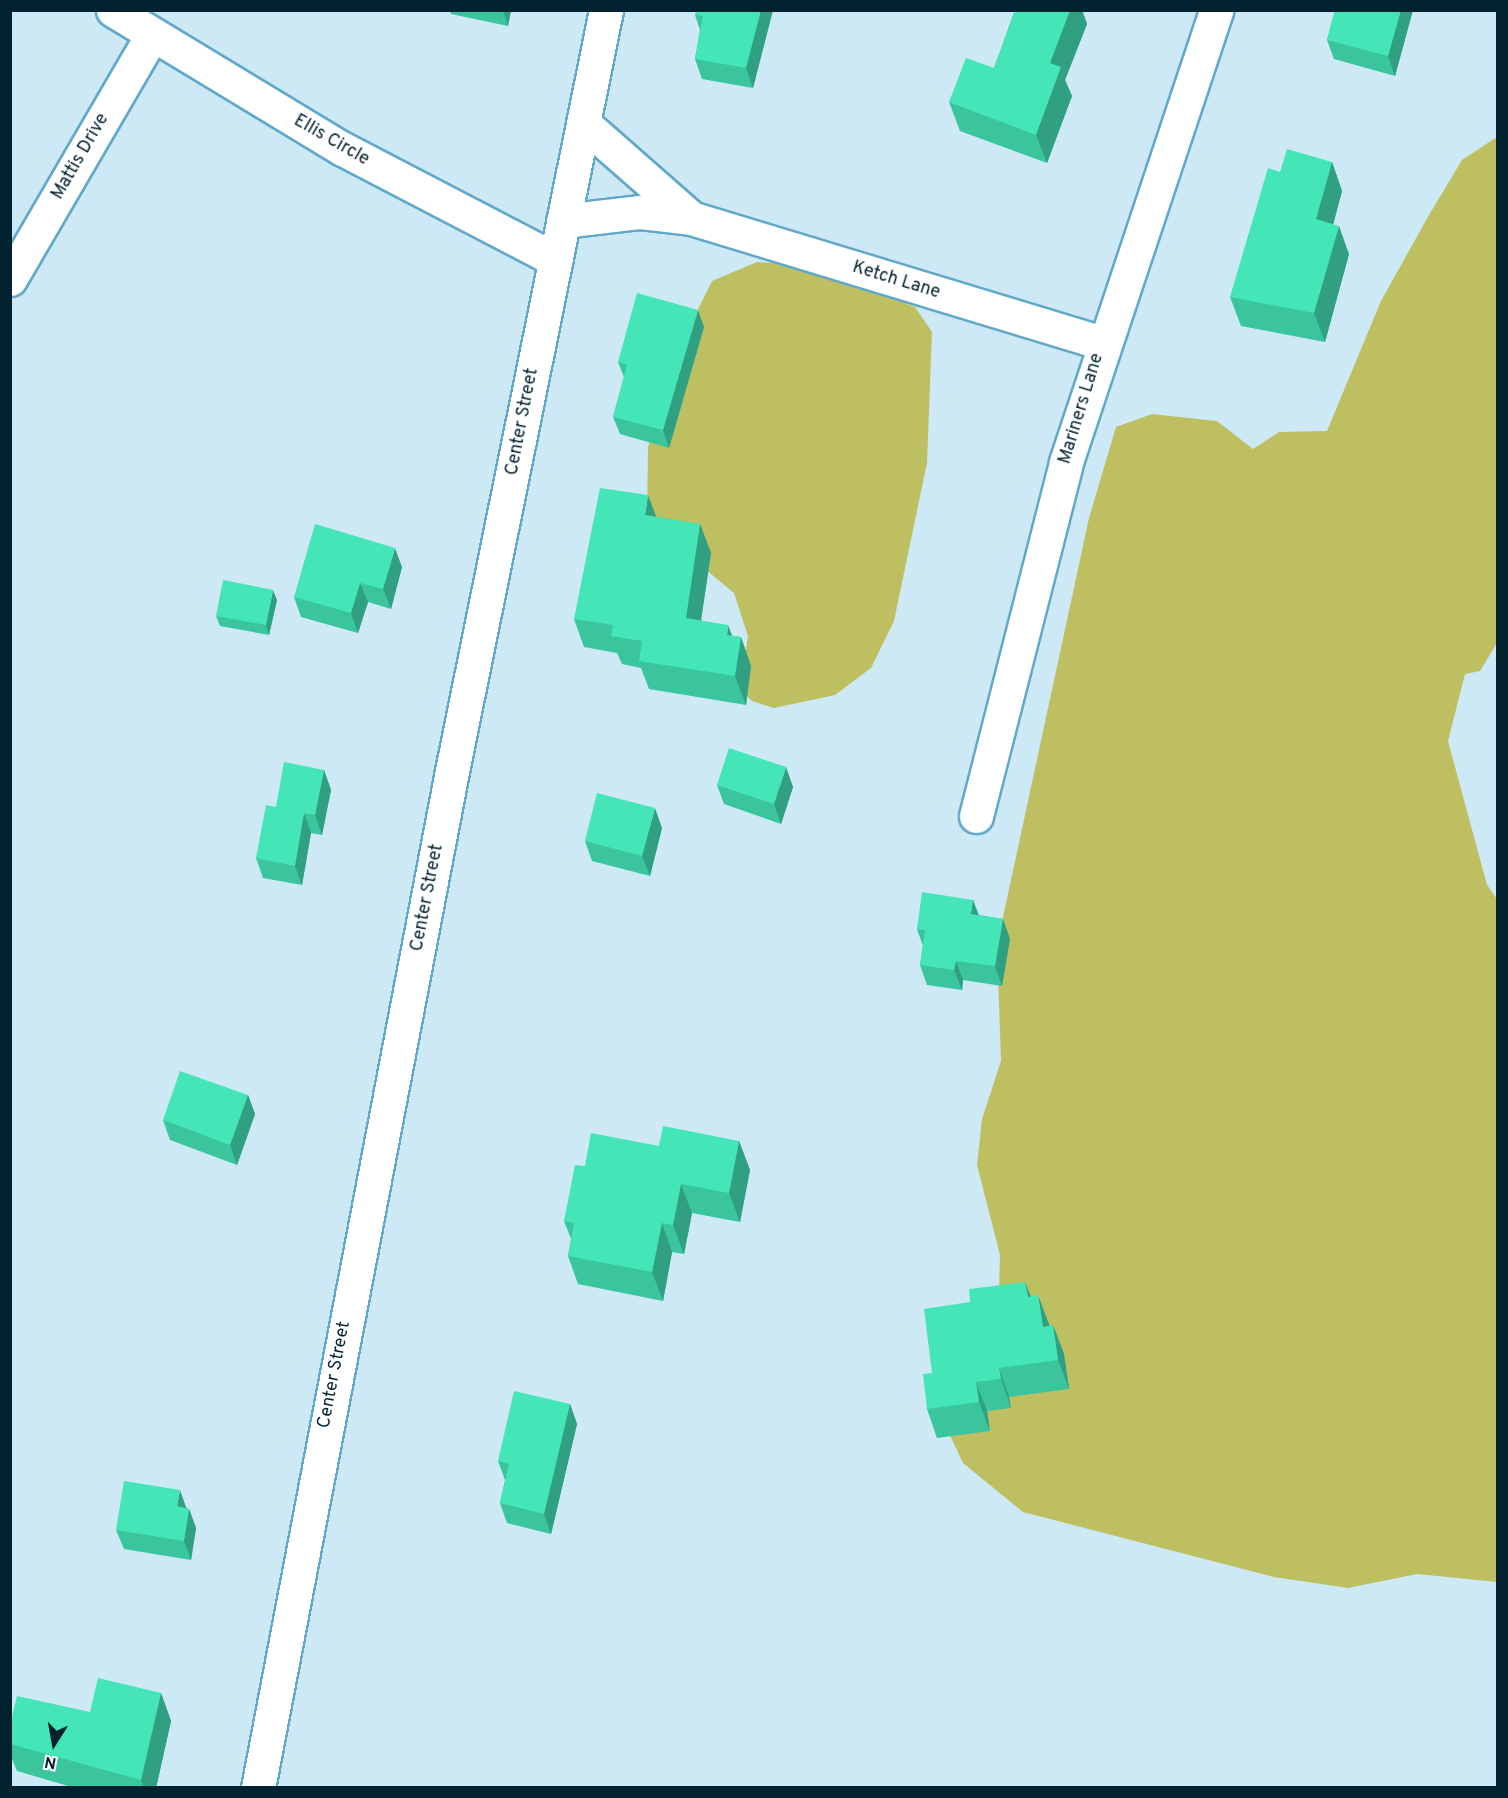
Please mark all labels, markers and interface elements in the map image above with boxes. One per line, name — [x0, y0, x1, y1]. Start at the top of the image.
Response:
street label: Mattis Drive — [48, 110, 114, 204]
street label: Ellis Circle — [289, 111, 373, 171]
street label: Ketch Lane — [849, 257, 943, 305]
street label: Mariners Lane — [1055, 351, 1109, 467]
street label: Center Street — [502, 367, 544, 477]
street label: Center Street — [407, 843, 449, 953]
street label: Center Street — [314, 1320, 356, 1430]
north arrow — [24, 1714, 84, 1774]
text: N — [43, 1751, 58, 1773]

